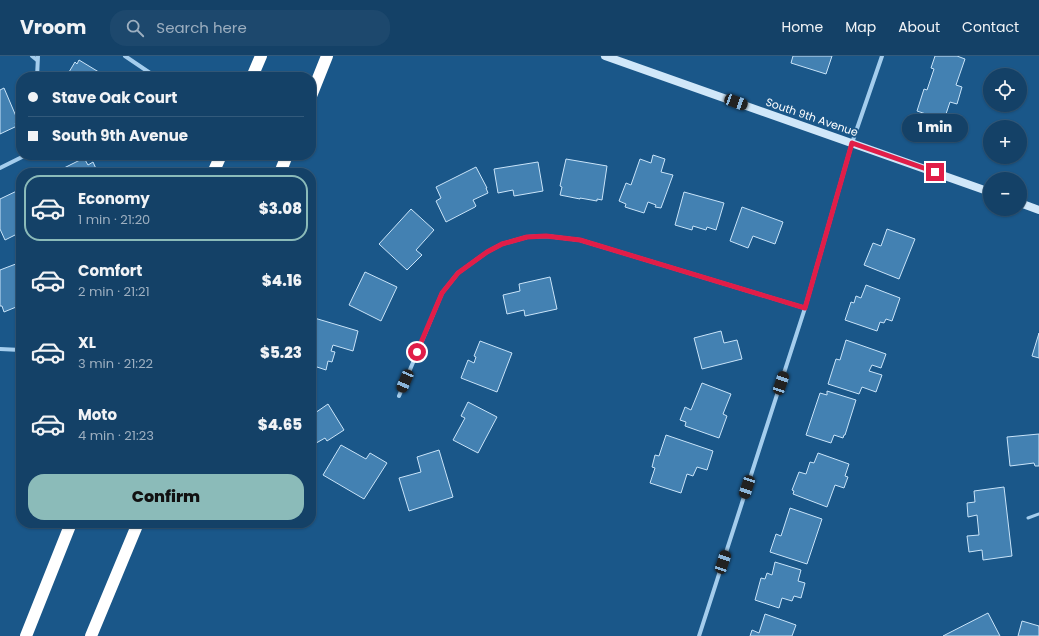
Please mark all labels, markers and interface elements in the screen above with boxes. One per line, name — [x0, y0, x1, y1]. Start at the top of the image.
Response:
search box — [110, 10, 390, 46]
text: Vroom — [20, 14, 86, 41]
icon: search — [124, 17, 146, 39]
text: Search here — [156, 17, 247, 38]
text: Home — [781, 17, 823, 37]
text: Map — [845, 17, 876, 37]
text: About — [898, 17, 940, 37]
text: Contact — [962, 17, 1019, 37]
map controls — [983, 68, 1027, 216]
button: locate — [983, 68, 1027, 112]
text: Stave Oak Court — [52, 87, 177, 108]
car — [723, 92, 749, 112]
street label: South 9th Avenue — [764, 94, 861, 140]
callout: 1 min — [902, 114, 968, 142]
text: 1 min — [918, 118, 952, 137]
button: + — [983, 120, 1027, 164]
text: South 9th Avenue — [52, 125, 188, 146]
route end — [926, 163, 944, 181]
button: − — [983, 172, 1027, 216]
text: Economy — [78, 188, 150, 209]
icon: car — [30, 190, 66, 226]
text: $3.08 — [259, 198, 302, 219]
text: 1 min · 21:20 — [78, 210, 150, 229]
text: Comfort — [78, 260, 142, 281]
icon: car — [30, 262, 66, 298]
text: $4.16 — [262, 270, 302, 291]
text: 2 min · 21:21 — [78, 282, 150, 301]
text: XL — [78, 332, 96, 353]
icon: car — [30, 334, 66, 370]
text: $5.23 — [260, 342, 302, 363]
route start — [408, 343, 426, 361]
text: 3 min · 21:22 — [78, 354, 153, 373]
car — [395, 368, 415, 394]
car — [772, 370, 790, 396]
text: Moto — [78, 404, 117, 425]
icon: car — [30, 406, 66, 442]
text: $4.65 — [258, 414, 302, 435]
text: 4 min · 21:23 — [78, 426, 154, 445]
button: Confirm — [28, 474, 304, 520]
car — [738, 474, 756, 500]
car — [714, 549, 732, 575]

